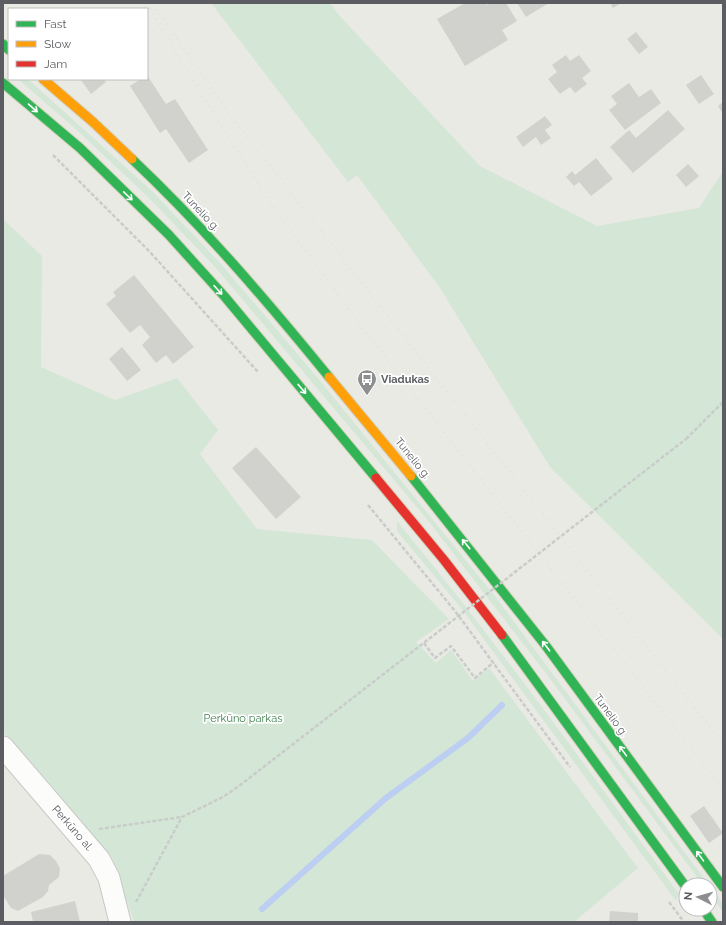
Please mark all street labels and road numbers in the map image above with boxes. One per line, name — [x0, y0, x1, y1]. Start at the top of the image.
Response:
street label: Tunelio g. — [179, 189, 222, 234]
street label: Tunelio g. — [392, 435, 433, 481]
street label: Tunelio g. — [591, 692, 630, 739]
street label: Perkūno al. — [49, 803, 96, 854]

